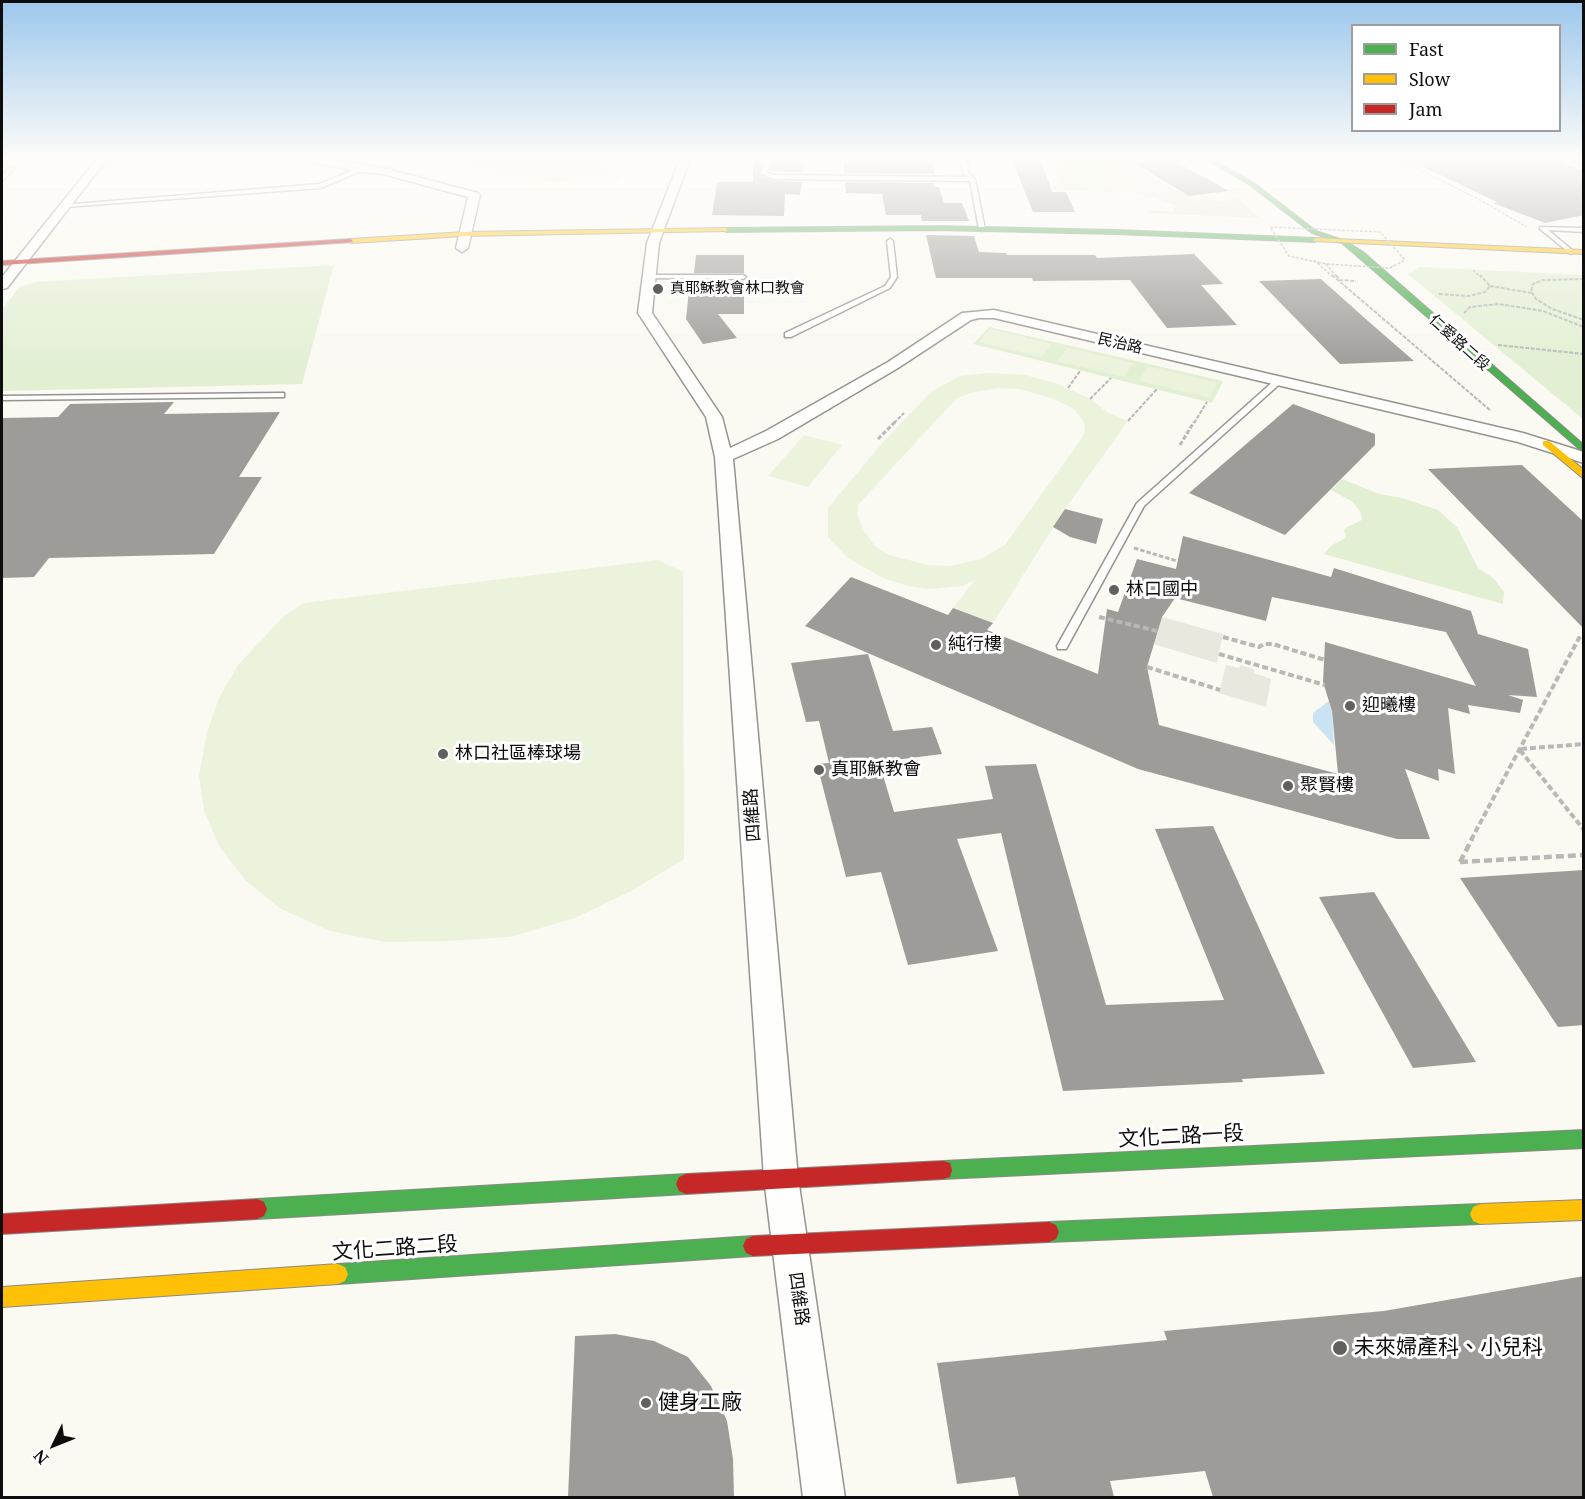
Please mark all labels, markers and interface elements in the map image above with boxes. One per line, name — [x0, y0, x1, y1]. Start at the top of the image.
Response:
legend — [1351, 24, 1561, 132]
text: Fast — [1409, 37, 1444, 61]
text: Slow — [1409, 67, 1450, 91]
text: Jam — [1409, 97, 1443, 121]
place label: 真耶穌教會林口教會 — [670, 280, 805, 298]
marker: 真耶穌教會林口教會 — [651, 282, 665, 296]
street label: 仁愛路二段 — [1425, 311, 1493, 375]
street label: 民治路 — [1096, 330, 1144, 358]
place label: 林口國中 — [1126, 579, 1198, 601]
marker: 林口國中 — [1107, 583, 1121, 597]
place label: 純行樓 — [948, 634, 1002, 656]
marker: 純行樓 — [929, 638, 943, 652]
place label: 迎曦樓 — [1362, 695, 1416, 717]
marker: 迎曦樓 — [1343, 699, 1357, 713]
place label: 林口社區棒球場 — [455, 743, 581, 765]
marker: 林口社區棒球場 — [436, 747, 450, 761]
place label: 真耶穌教會 — [831, 759, 921, 781]
marker: 真耶穌教會 — [812, 763, 826, 777]
place label: 聚賢樓 — [1300, 775, 1354, 797]
marker: 聚賢樓 — [1281, 779, 1295, 793]
street label: 四維路 — [740, 787, 766, 843]
street label: 文化二路一段 — [1117, 1121, 1245, 1153]
street label: 文化二路二段 — [331, 1232, 459, 1266]
street label: 四維路 — [784, 1271, 812, 1327]
place label: 未來婦產科、小兒科 — [1354, 1335, 1543, 1361]
marker: 未來婦產科、小兒科 — [1331, 1339, 1349, 1357]
place label: 健身工廠 — [658, 1390, 742, 1416]
marker: 健身工廠 — [639, 1396, 653, 1410]
north arrow — [24, 1415, 84, 1475]
text: N — [28, 1445, 53, 1469]

